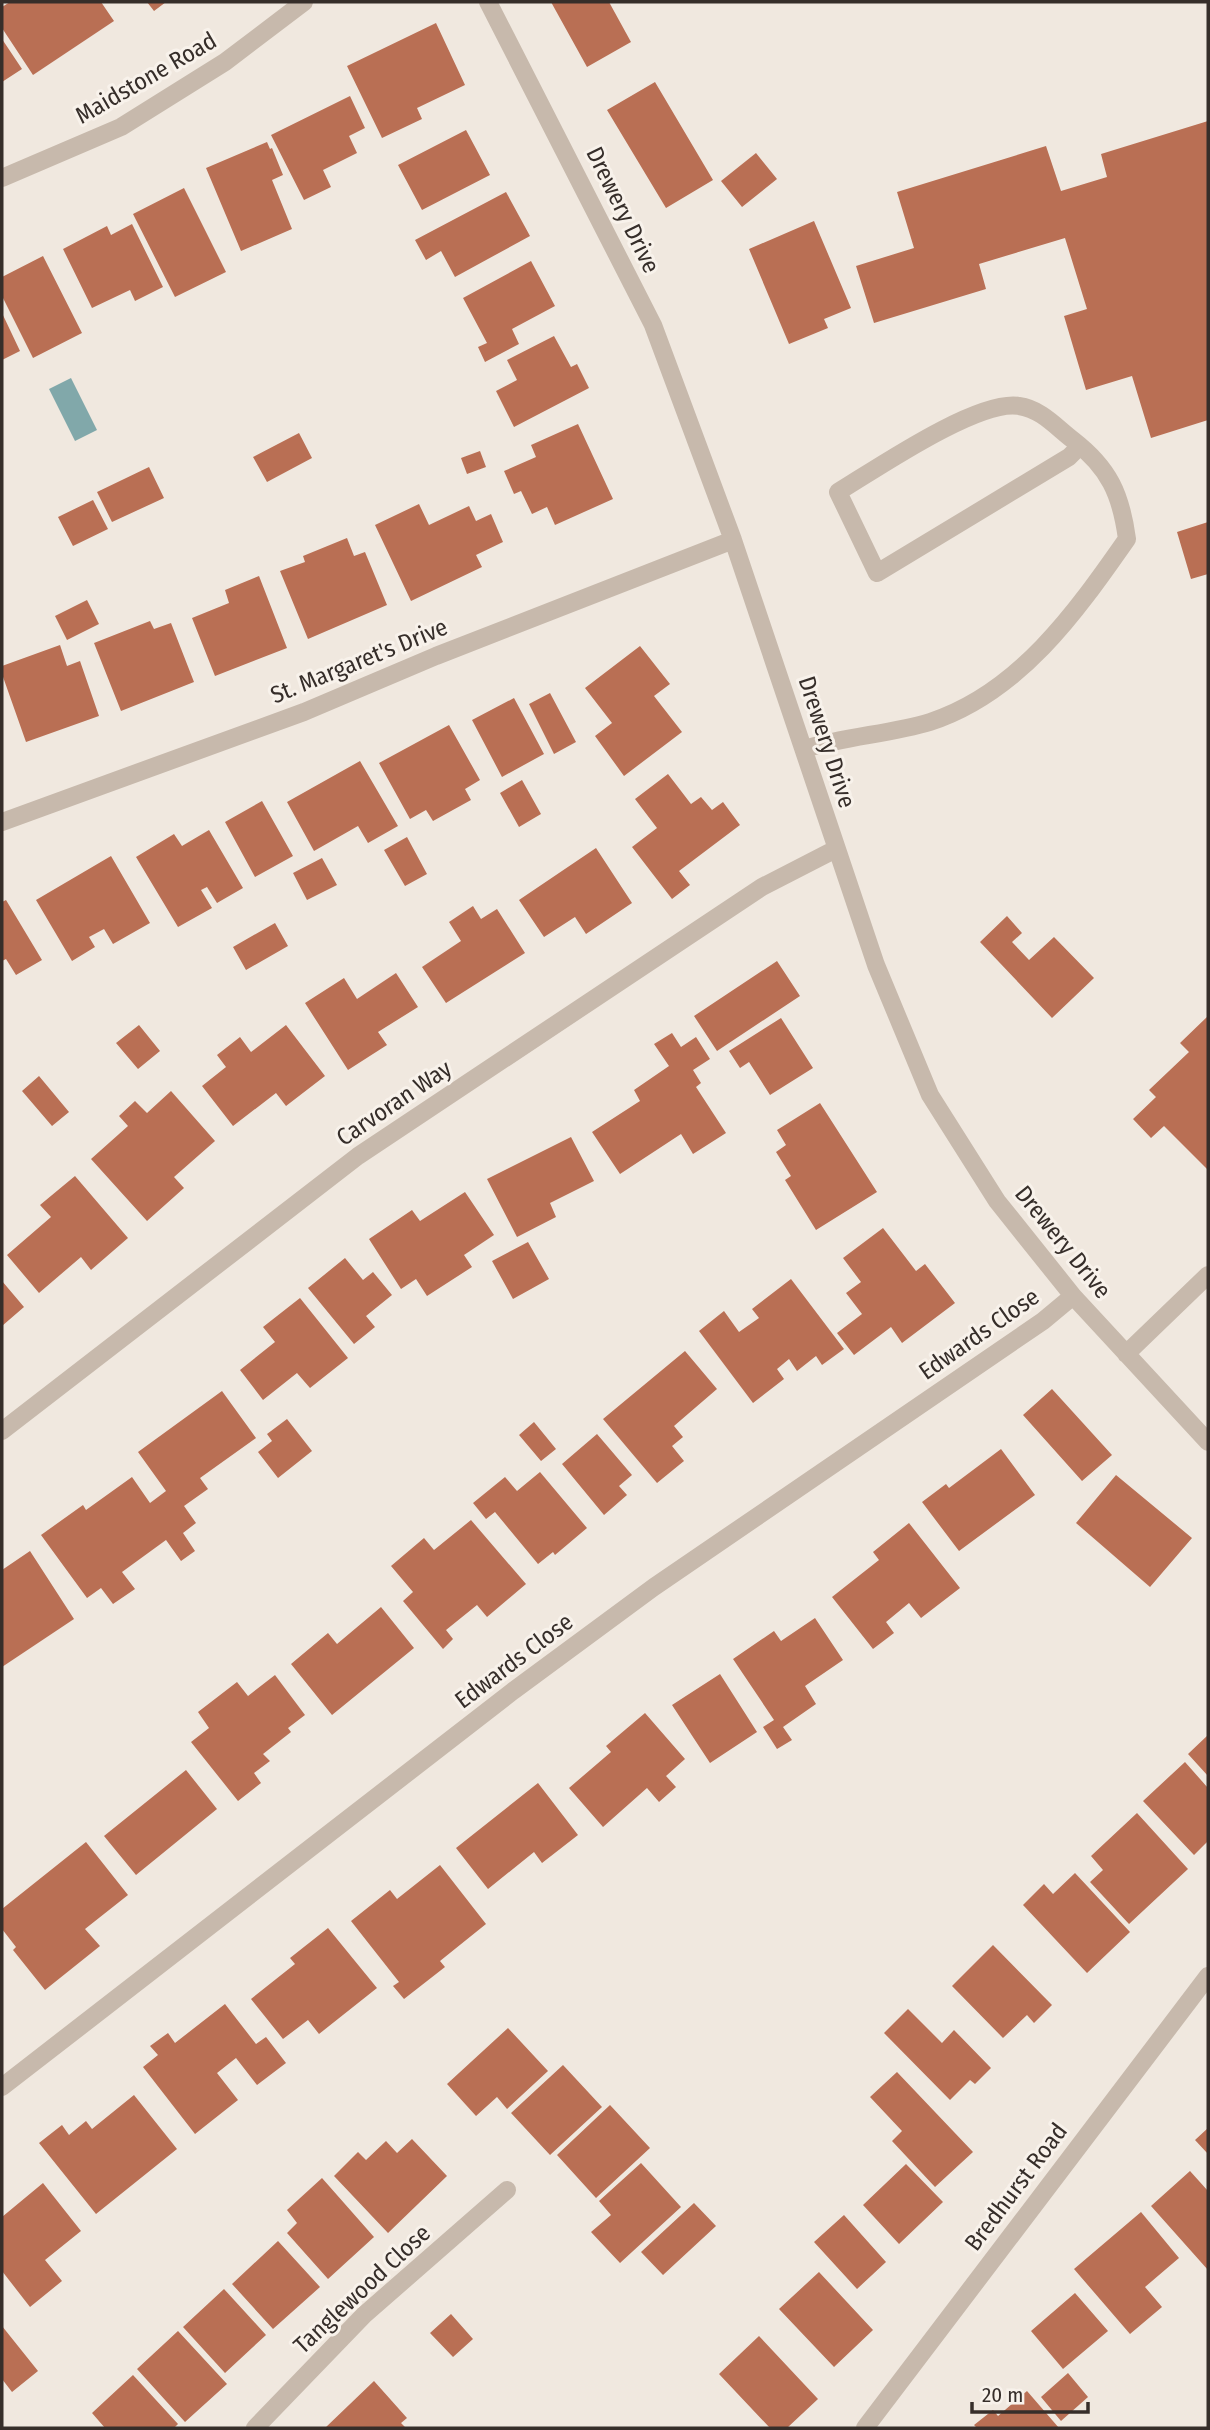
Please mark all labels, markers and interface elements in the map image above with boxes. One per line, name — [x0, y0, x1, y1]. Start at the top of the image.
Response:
street label: Maidstone Road — [71, 26, 221, 130]
street label: Drewery Drive — [580, 142, 666, 278]
street label: St. Margaret's Drive — [266, 613, 452, 709]
street label: Drewery Drive — [793, 673, 861, 811]
street label: Carvoran Way — [331, 1054, 457, 1152]
street label: Drewery Drive — [1009, 1180, 1117, 1304]
street label: Edwards Close — [914, 1282, 1044, 1386]
street label: Edwards Close — [450, 1608, 578, 1714]
street label: Bredhurst Road — [959, 2118, 1073, 2256]
street label: Tanglewood Close — [288, 2219, 436, 2359]
scale bar — [972, 2370, 1088, 2414]
text: 20 m — [982, 2382, 1023, 2408]

